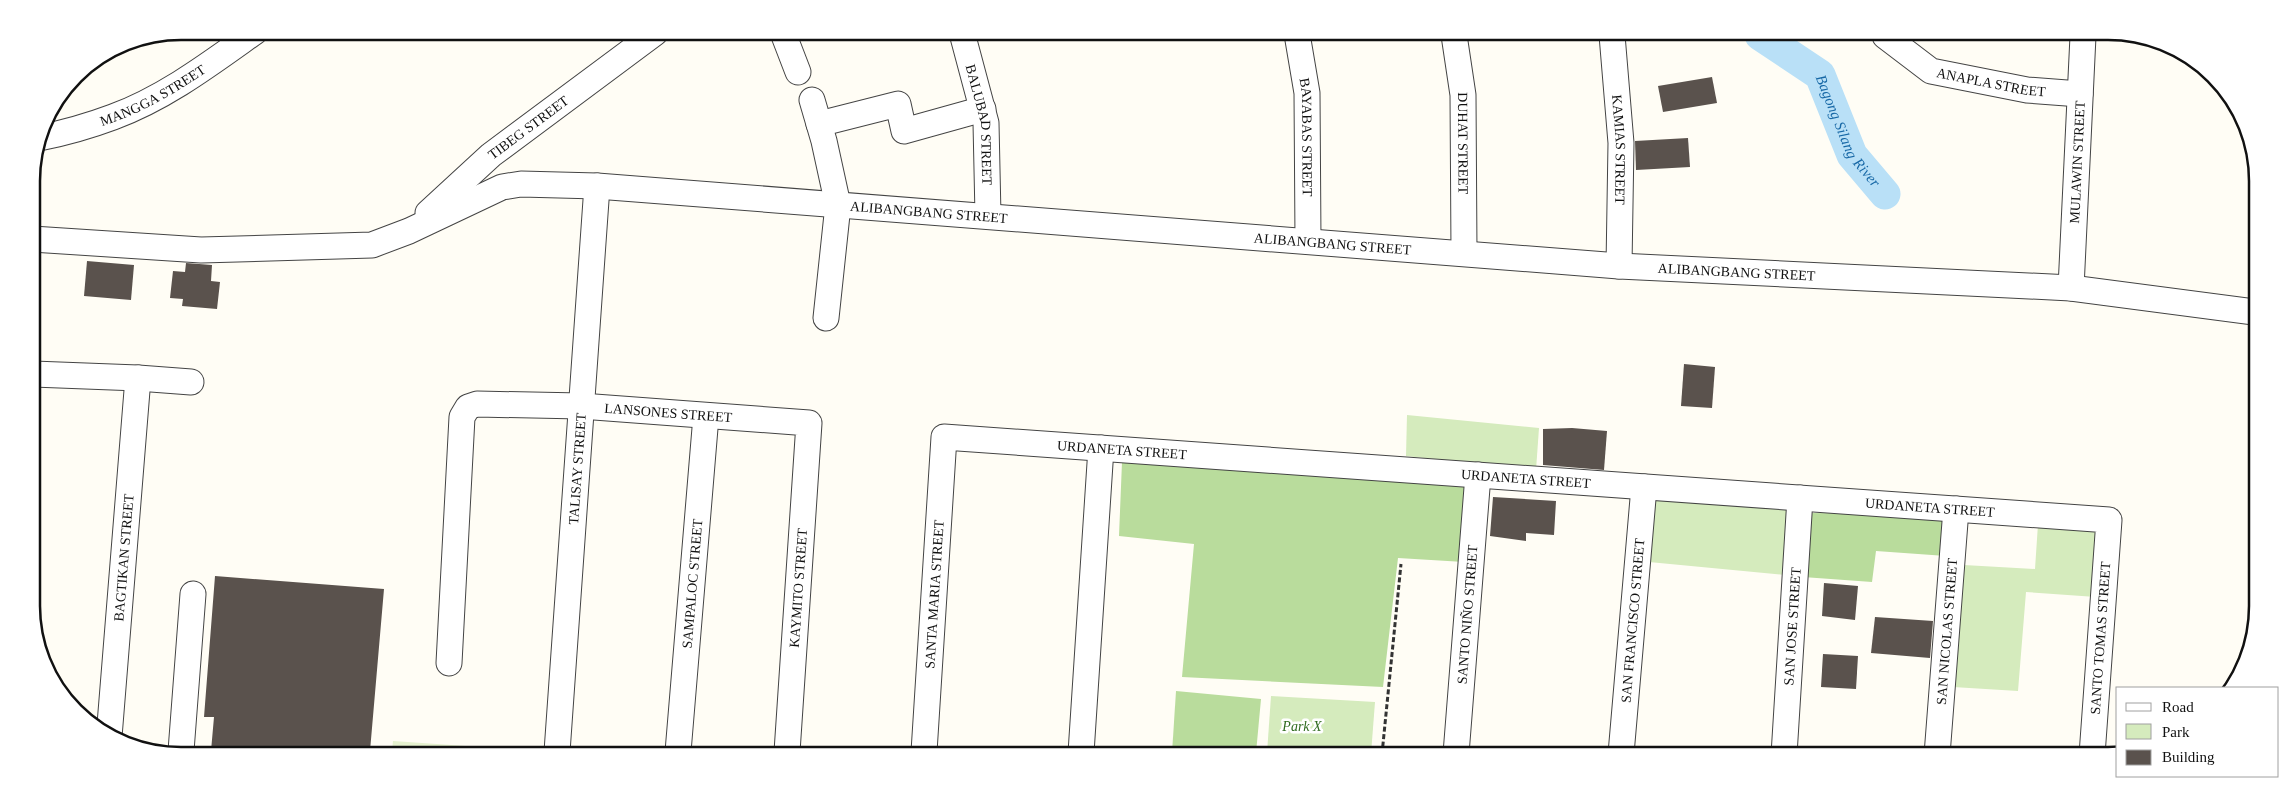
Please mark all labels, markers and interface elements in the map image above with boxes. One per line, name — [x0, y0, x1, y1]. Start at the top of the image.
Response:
street label: MANGGA STREET — [98, 62, 209, 129]
street label: BALUBAD STREET — [963, 63, 994, 186]
street label: ANAPLA STREET — [1935, 65, 2047, 99]
water label: Bagong Silang River — [1813, 72, 1884, 190]
street label: BAYABAS STREET — [1297, 77, 1315, 197]
street label: DUHAT STREET — [1455, 92, 1471, 195]
street label: TIBEG STREET — [485, 93, 572, 162]
street label: KAMIAS STREET — [1609, 94, 1628, 205]
street label: MULAWIN STREET — [2067, 100, 2088, 224]
street label: ALIBANGBANG STREET — [850, 199, 1008, 226]
street label: ALIBANGBANG STREET — [1253, 230, 1412, 258]
street label: ALIBANGBANG STREET — [1657, 261, 1816, 284]
street label: LANSONES STREET — [604, 401, 733, 425]
street label: TALISAY STREET — [566, 412, 589, 525]
street label: URDANETA STREET — [1056, 438, 1188, 462]
street label: URDANETA STREET — [1460, 467, 1592, 491]
street label: BAGTIKAN STREET — [111, 493, 137, 622]
street label: URDANETA STREET — [1864, 496, 1996, 520]
street label: SAMPALOC STREET — [680, 518, 705, 649]
street label: SANTA MARIA STREET — [922, 519, 947, 669]
street label: KAYMITO STREET — [787, 528, 810, 648]
street label: SAN FRANCISCO STREET — [1618, 537, 1648, 703]
street label: SANTO NIÑO STREET — [1455, 544, 1481, 685]
street label: SAN NICOLAS STREET — [1934, 557, 1960, 705]
street label: SANTO TOMAS STREET — [2088, 561, 2113, 715]
street label: SAN JOSE STREET — [1781, 566, 1804, 686]
legend — [2116, 687, 2279, 777]
text: Road — [2162, 699, 2194, 715]
park label: Park X — [1281, 719, 1322, 734]
text: Park — [2162, 724, 2190, 740]
text: Building — [2162, 749, 2215, 765]

